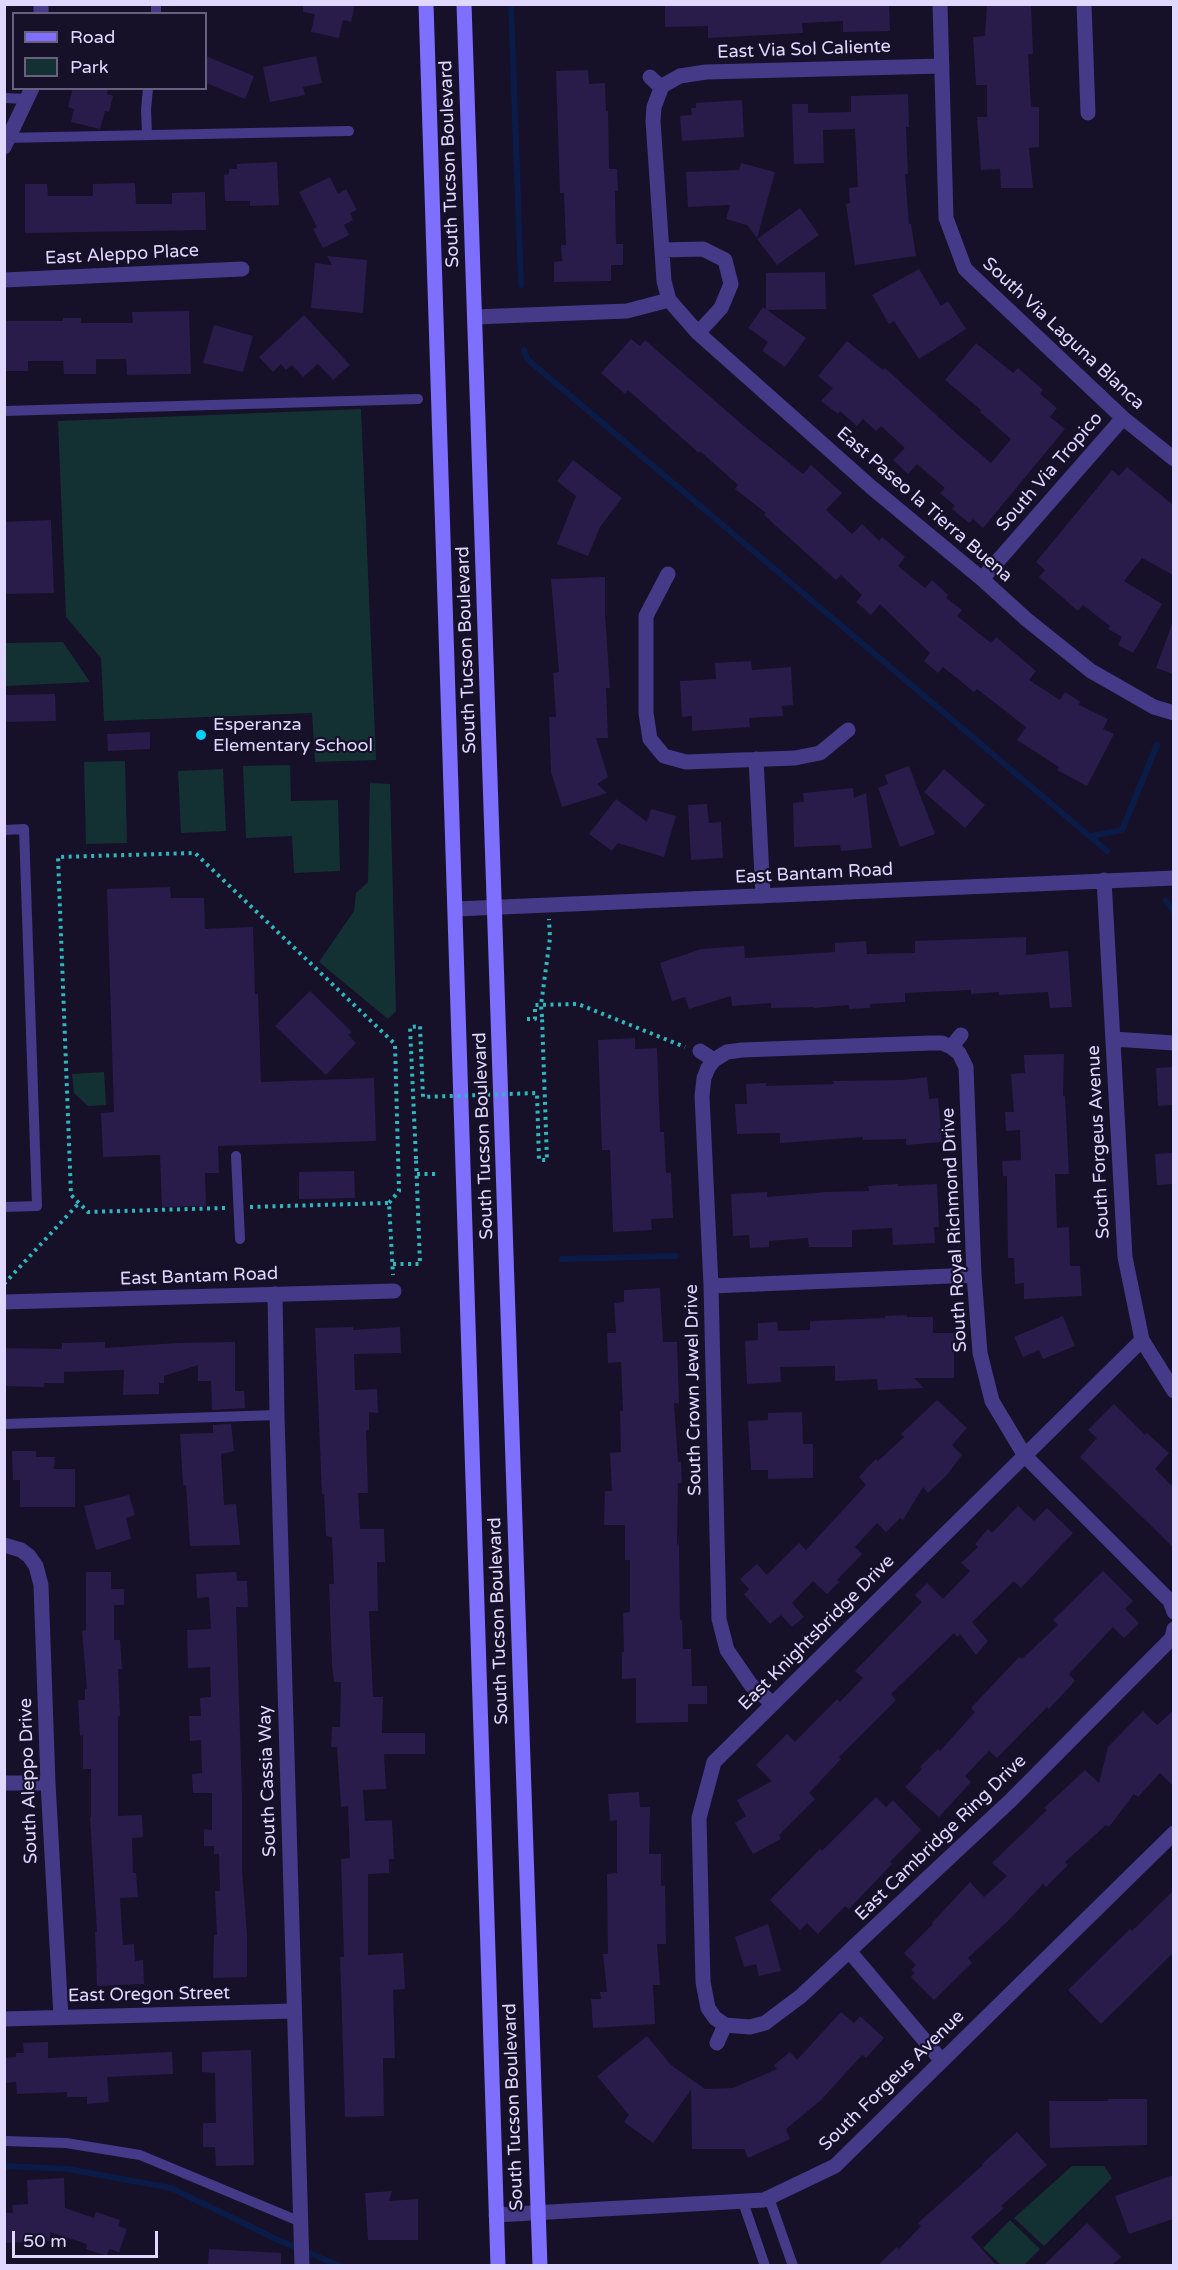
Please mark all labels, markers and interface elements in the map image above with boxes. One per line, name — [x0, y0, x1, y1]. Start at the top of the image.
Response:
legend — [12, 12, 207, 90]
text: Road — [70, 26, 115, 48]
street label: East Via Sol Caliente — [717, 36, 891, 64]
text: Park — [70, 56, 108, 78]
street label: South Tucson Boulevard — [436, 60, 464, 268]
street label: East Aleppo Place — [44, 240, 200, 270]
street label: South Via Laguna Blanca — [978, 253, 1148, 415]
street label: South Via Tropico — [992, 408, 1108, 536]
street label: East Paseo la Tierra Buena — [832, 423, 1016, 587]
street label: South Tucson Boulevard — [453, 546, 481, 754]
place label: Esperanza Elementary School — [213, 714, 373, 756]
marker: Esperanza Elementary School — [194, 728, 208, 742]
street label: East Bantam Road — [734, 859, 894, 889]
street label: South Tucson Boulevard — [470, 1032, 498, 1240]
street label: South Forgeus Avenue — [1083, 1045, 1115, 1239]
street label: South Royal Richmond Drive — [938, 1107, 972, 1353]
street label: East Bantam Road — [119, 1263, 279, 1291]
street label: South Crown Jewel Drive — [681, 1284, 707, 1496]
street label: South Tucson Boulevard — [485, 1517, 513, 1725]
street label: East Knightsbridge Drive — [735, 1551, 899, 1715]
street label: South Aleppo Drive — [15, 1698, 43, 1864]
street label: South Cassia Way — [255, 1705, 281, 1857]
street label: East Cambridge Ring Drive — [851, 1750, 1031, 1926]
street label: East Oregon Street — [68, 1983, 230, 2007]
street label: South Tucson Boulevard — [500, 2003, 528, 2211]
street label: South Forgeus Avenue — [815, 2006, 969, 2156]
scale bar — [15, 2219, 160, 2257]
text: 50 m — [23, 2230, 67, 2252]

